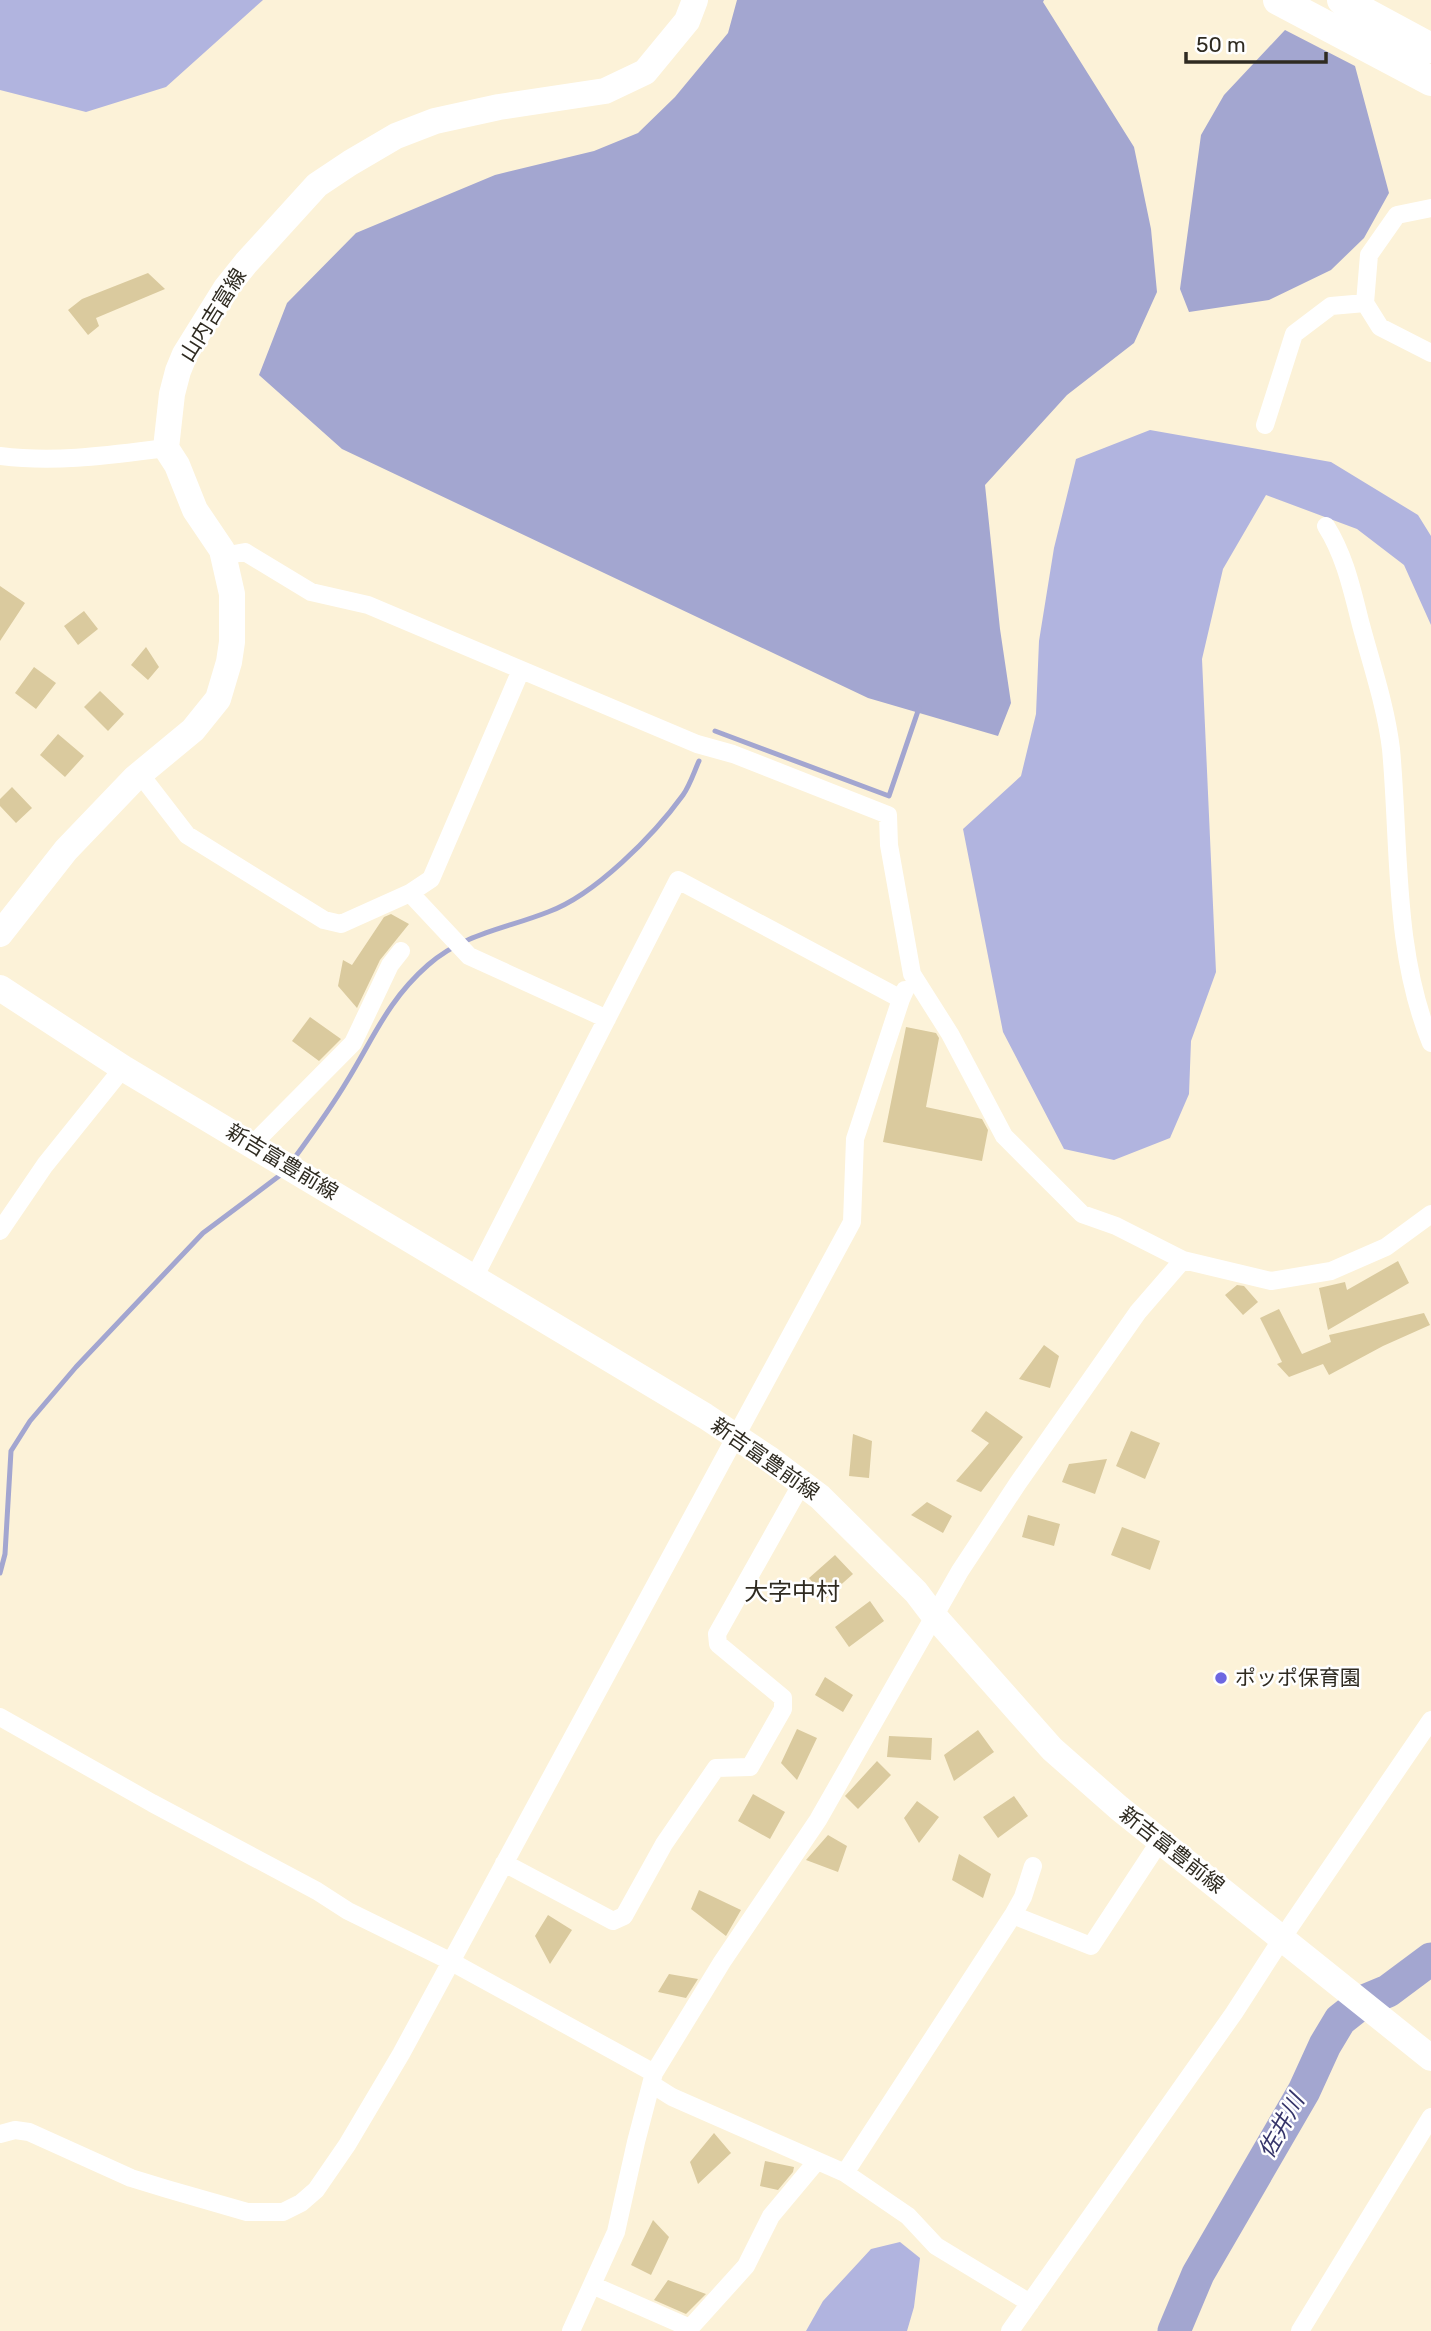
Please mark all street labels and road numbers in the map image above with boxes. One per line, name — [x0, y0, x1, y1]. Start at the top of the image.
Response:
street label: 山内吉富線 — [174, 264, 251, 366]
street label: 新吉富豊前線 — [222, 1118, 343, 1205]
street label: 新吉富豊前線 — [707, 1412, 824, 1505]
street label: 新吉富豊前線 — [1115, 1801, 1230, 1898]

